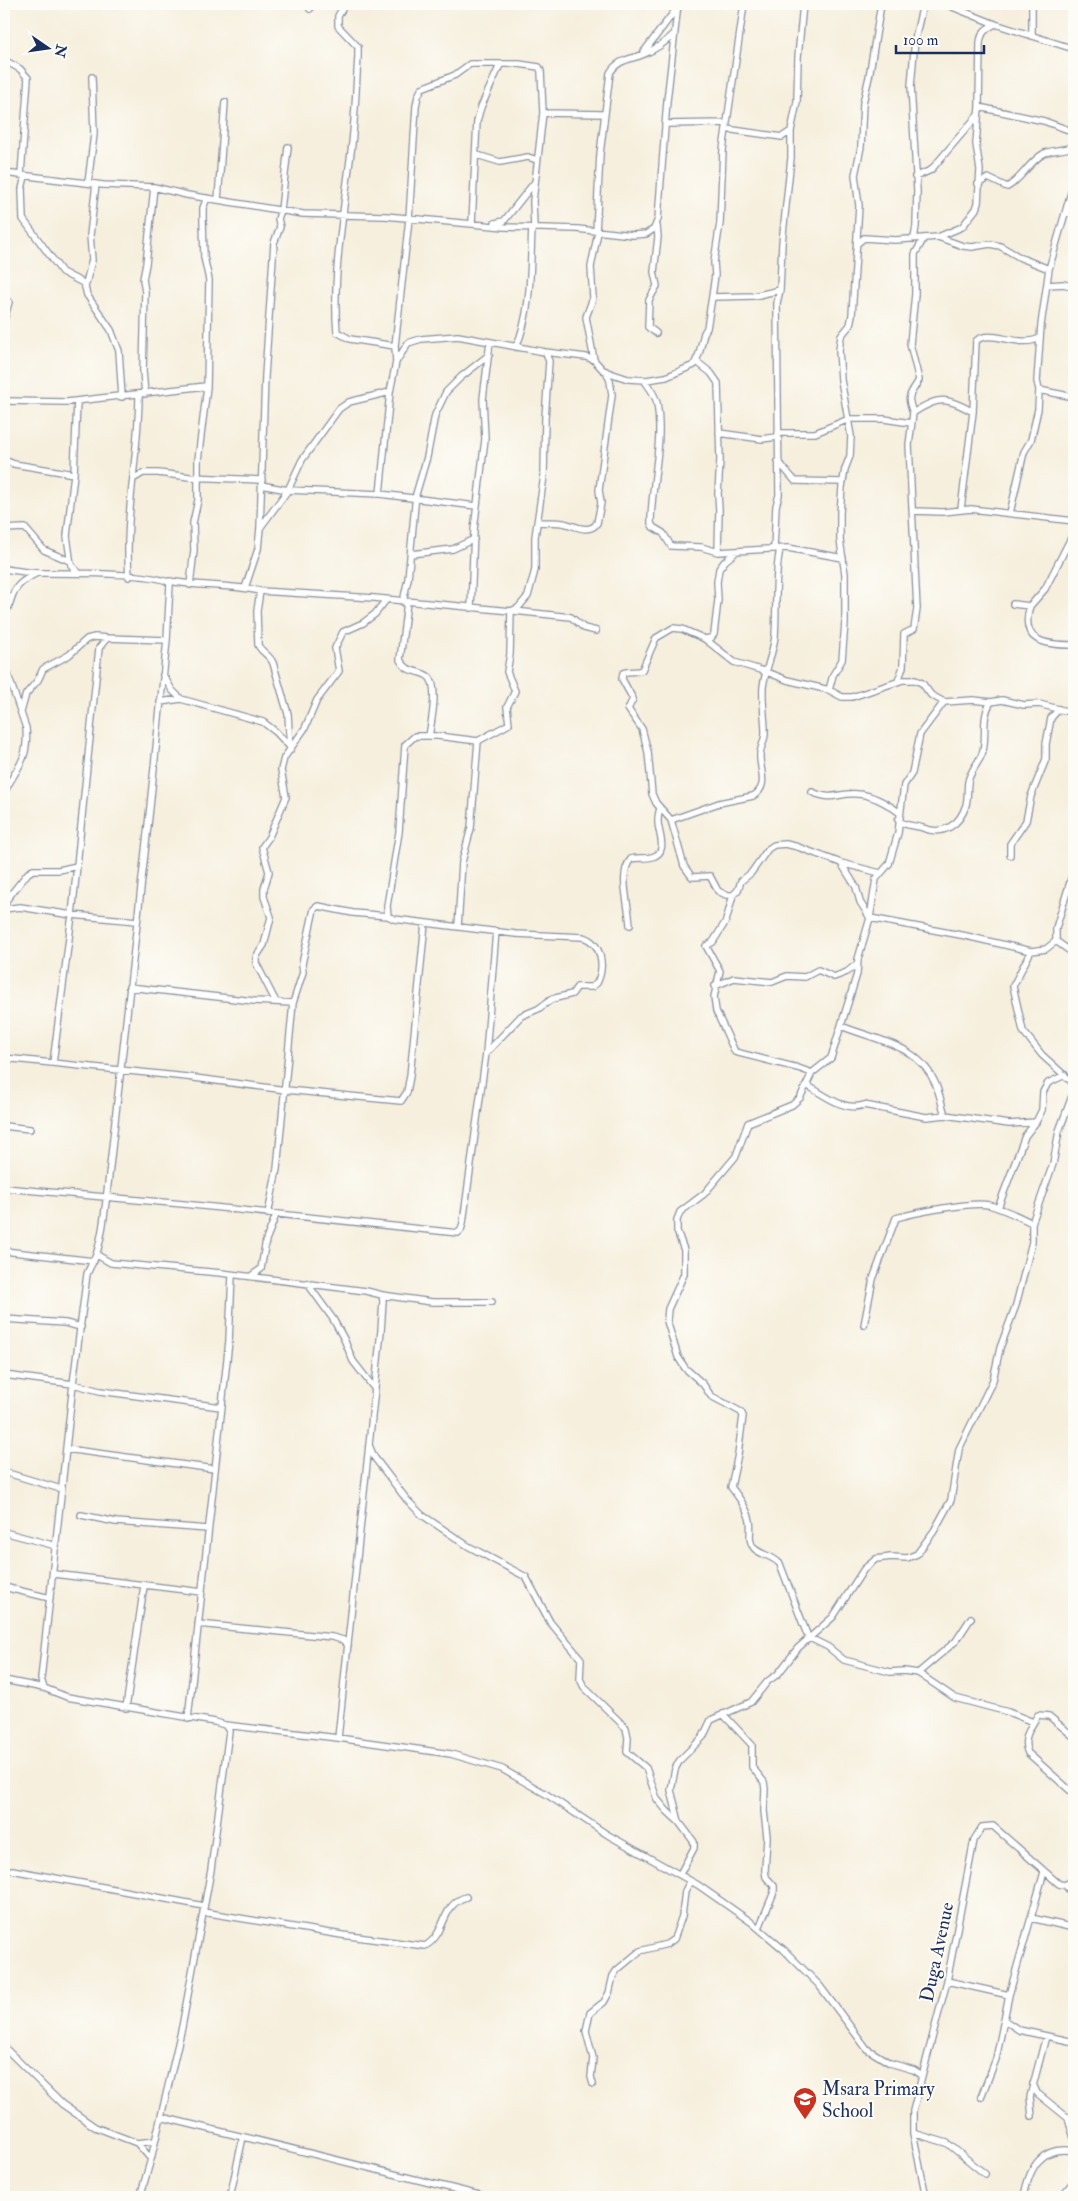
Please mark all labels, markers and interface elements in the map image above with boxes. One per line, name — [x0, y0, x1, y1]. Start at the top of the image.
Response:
north arrow — [22, 22, 72, 72]
scale bar — [896, 22, 983, 54]
text: 100 m — [903, 31, 939, 50]
text: N — [50, 42, 70, 59]
street label: Duga Avenue — [915, 1900, 959, 2004]
place label: Msara Primary School — [822, 2077, 935, 2123]
school or university icon: Msara Primary School — [792, 2086, 818, 2120]

